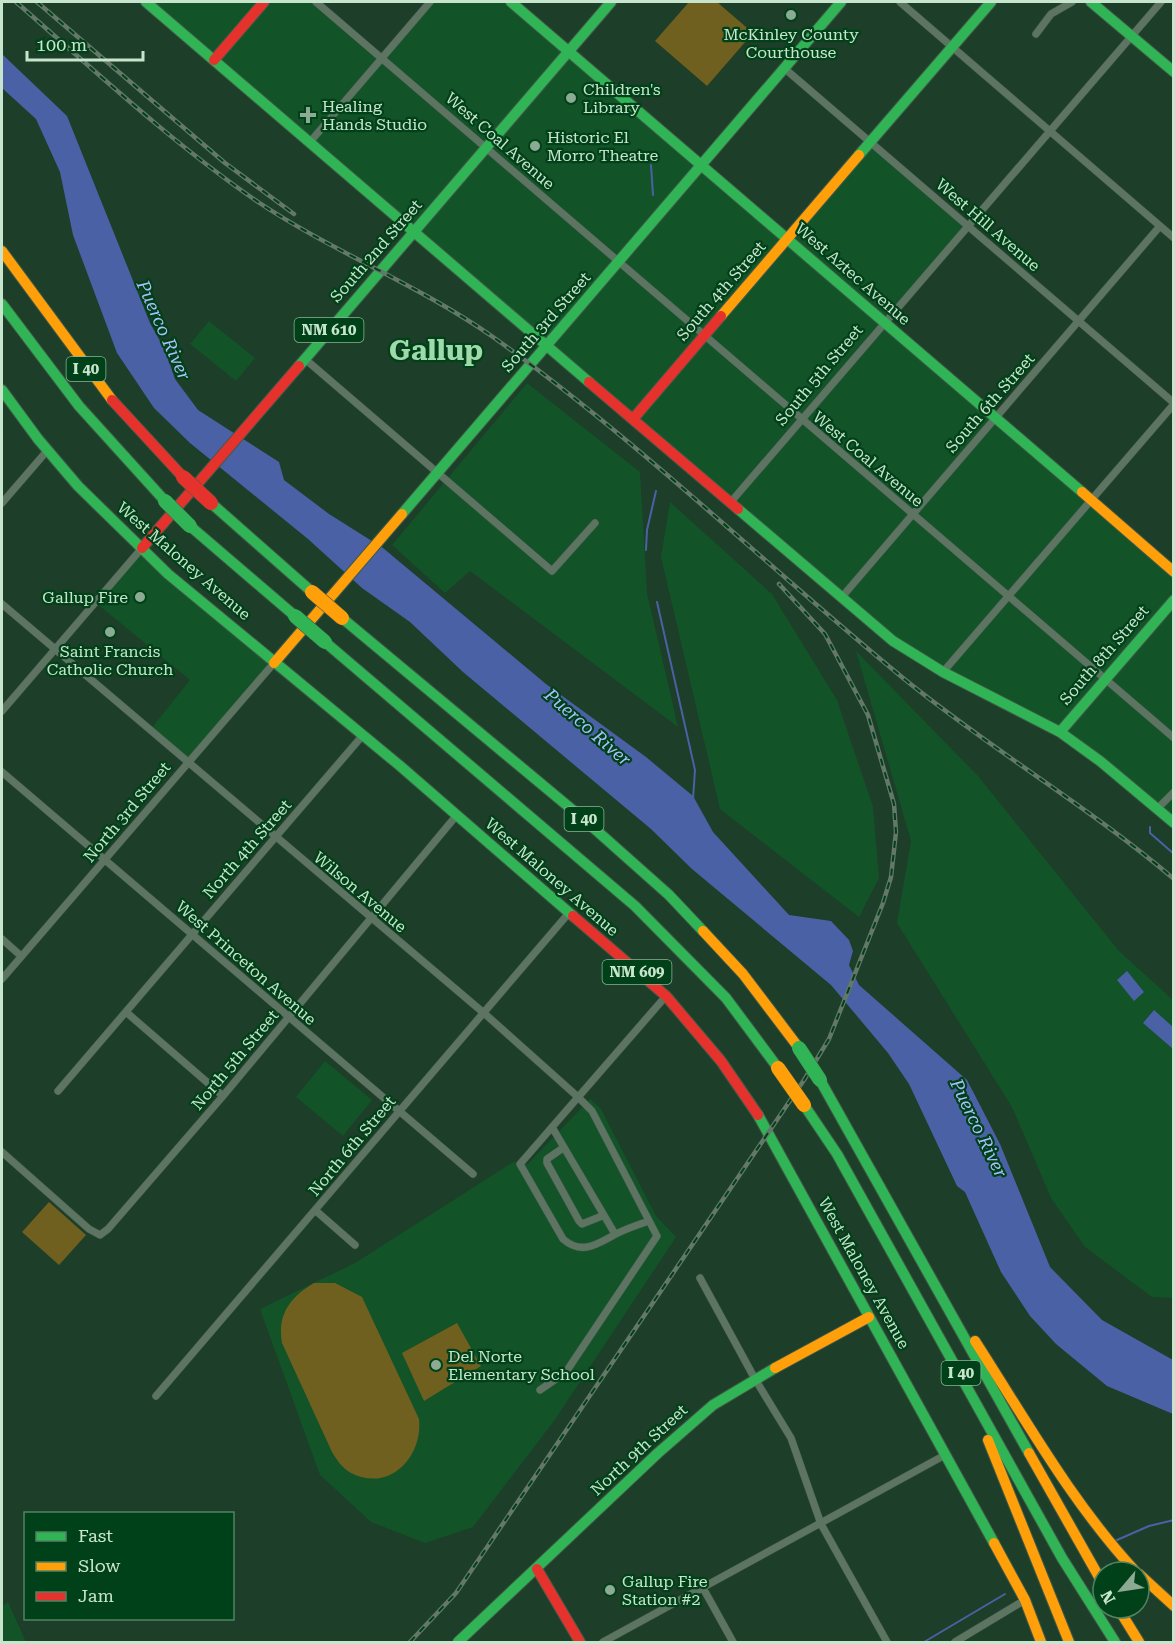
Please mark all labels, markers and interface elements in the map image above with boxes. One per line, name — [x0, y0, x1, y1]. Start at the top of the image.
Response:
marker: McKinley County Courthouse — [784, 8, 798, 22]
scale bar — [27, 24, 142, 62]
place label: McKinley County Courthouse — [723, 25, 859, 62]
text: 100 m — [36, 34, 87, 55]
place label: Children's Library — [583, 80, 661, 117]
street label: West Coal Avenue — [442, 88, 559, 194]
marker: Children's Library — [564, 91, 578, 105]
place label: Healing Hands Studio — [322, 97, 427, 134]
marker: Healing Hands Studio — [299, 106, 317, 124]
place label: Historic El Morro Theatre — [547, 128, 658, 165]
marker: Historic El Morro Theatre — [528, 139, 542, 153]
street label: West Hill Avenue — [932, 175, 1044, 276]
street label: South 2nd Street — [326, 196, 426, 306]
street label: West Aztec Avenue — [792, 219, 914, 329]
street label: South 4th Street — [673, 237, 769, 345]
street label: South 3rd Street — [498, 268, 595, 376]
water label: Puerco River — [132, 276, 196, 384]
road number: NM 610 — [294, 318, 364, 342]
street label: South 5th Street — [771, 321, 867, 429]
district label: Gallup — [389, 334, 483, 367]
street label: South 6th Street — [942, 349, 1038, 457]
road number: I 40 — [66, 357, 106, 381]
street label: West Coal Avenue — [809, 407, 927, 511]
street label: West Maloney Avenue — [113, 498, 255, 624]
place label: Gallup Fire — [42, 588, 128, 607]
marker: Gallup Fire — [133, 590, 147, 604]
street label: South 8th Street — [1056, 601, 1152, 709]
marker: Saint Francis Catholic Church — [103, 625, 117, 639]
place label: Saint Francis Catholic Church — [47, 642, 173, 679]
water label: Puerco River — [540, 683, 636, 770]
street label: North 3rd Street — [79, 758, 175, 866]
street label: North 4th Street — [199, 796, 295, 902]
road number: I 40 — [564, 807, 604, 831]
street label: West Maloney Avenue — [481, 814, 623, 940]
street label: Wilson Avenue — [310, 848, 410, 936]
street label: West Princeton Avenue — [172, 897, 320, 1029]
road number: NM 609 — [602, 960, 672, 984]
street label: North 5th Street — [188, 1006, 282, 1114]
water label: Puerco River — [946, 1074, 1012, 1181]
street label: North 6th Street — [305, 1092, 399, 1200]
street label: West Maloney Avenue — [814, 1194, 914, 1352]
place label: Del Norte Elementary School — [448, 1347, 595, 1384]
marker: Del Norte Elementary School — [429, 1358, 443, 1372]
road number: I 40 — [942, 1361, 980, 1385]
street label: North 9th Street — [587, 1400, 691, 1500]
legend — [24, 1512, 234, 1620]
text: Fast — [78, 1525, 113, 1546]
text: Slow — [78, 1555, 120, 1576]
north arrow — [1091, 1560, 1151, 1620]
place label: Gallup Fire Station #2 — [622, 1572, 708, 1609]
marker: Gallup Fire Station #2 — [603, 1583, 617, 1597]
text: Jam — [78, 1585, 114, 1606]
text: N — [1097, 1587, 1120, 1607]

